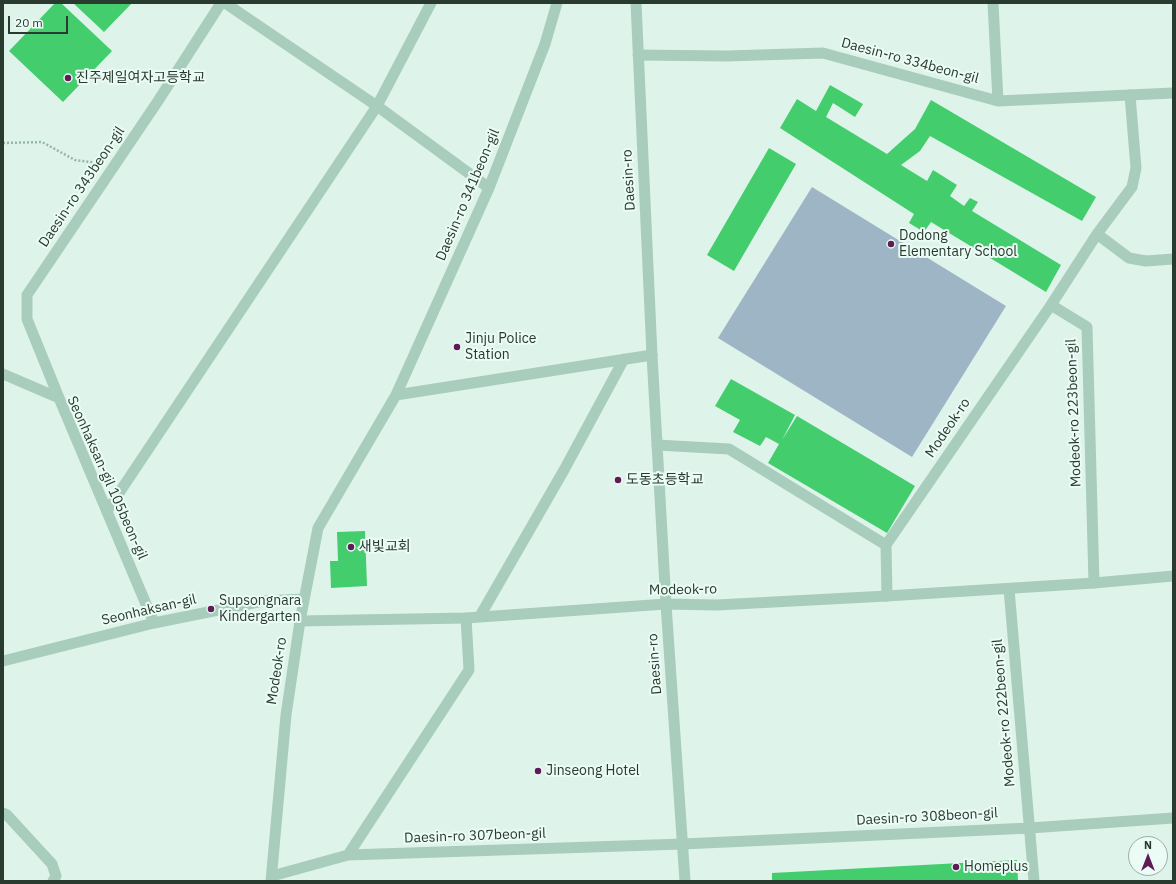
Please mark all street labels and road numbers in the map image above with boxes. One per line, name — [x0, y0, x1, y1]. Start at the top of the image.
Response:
street label: Daesin-ro 334beon-gil — [839, 35, 981, 87]
street label: Daesin-ro 343beon-gil — [35, 124, 129, 250]
street label: Daesin-ro 341beon-gil — [433, 126, 503, 264]
street label: Daesin-ro — [619, 149, 639, 211]
street label: Modeok-ro 223beon-gil — [1063, 339, 1085, 487]
street label: Seonhaksan-gil 105beon-gil — [63, 394, 151, 562]
street label: Modeok-ro — [922, 395, 974, 461]
street label: Modeok-ro — [649, 581, 717, 599]
street label: Seonhaksan-gil — [100, 591, 198, 629]
street label: Daesin-ro — [644, 633, 666, 695]
street label: Modeok-ro — [263, 636, 291, 706]
street label: Modeok-ro 222beon-gil — [989, 638, 1019, 788]
street label: Daesin-ro 308beon-gil — [856, 805, 998, 829]
street label: Daesin-ro 307beon-gil — [404, 825, 546, 847]

